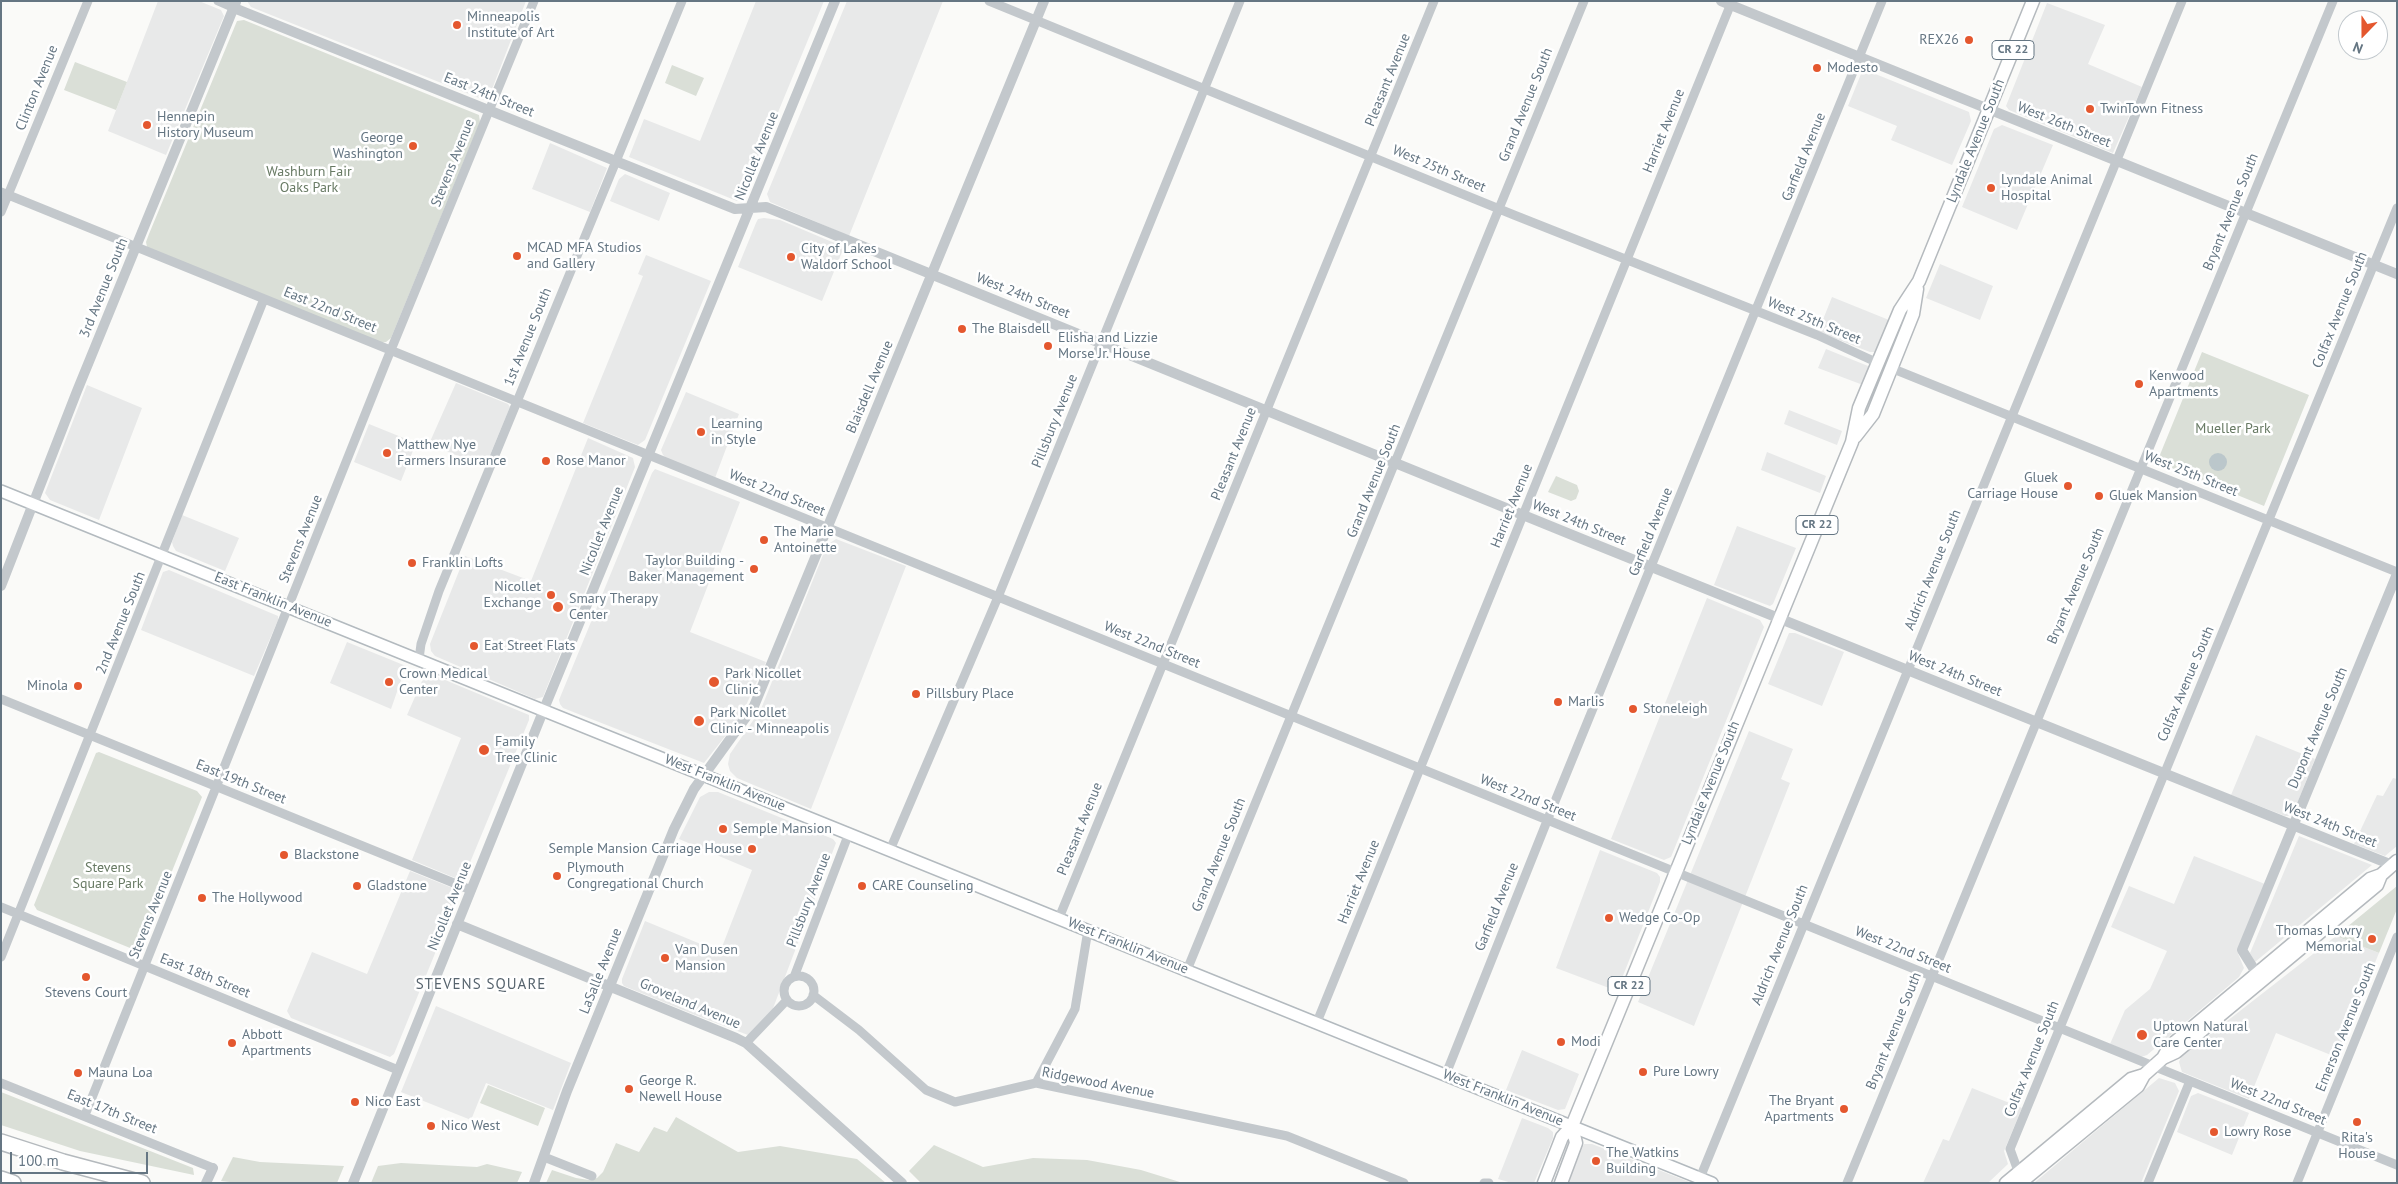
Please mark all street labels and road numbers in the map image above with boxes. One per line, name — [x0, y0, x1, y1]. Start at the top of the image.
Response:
street label: Pleasant Avenue — [1362, 31, 1414, 129]
road number: CR 22 — [1992, 40, 2034, 60]
street label: Clinton Avenue — [12, 43, 62, 133]
street label: Grand Avenue South — [1495, 46, 1557, 164]
street label: East 24th Street — [441, 69, 537, 121]
street label: Lyndale Avenue South — [1944, 77, 2008, 205]
street label: Harriet Avenue — [1640, 87, 1688, 175]
street label: West 26th Street — [2015, 99, 2113, 151]
street label: Nicollet Avenue — [732, 109, 782, 203]
street label: Garfield Avenue — [1779, 110, 1829, 204]
street label: Stevens Avenue — [428, 116, 478, 210]
street label: West 25th Street — [1390, 142, 1488, 196]
street label: Bryant Avenue South — [2200, 151, 2262, 273]
street label: 3rd Avenue South — [76, 236, 132, 340]
street label: Colfax Avenue South — [2309, 249, 2371, 371]
street label: West 24th Street — [974, 270, 1072, 322]
street label: East 22nd Street — [281, 284, 379, 336]
street label: 1st Avenue South — [501, 285, 555, 389]
street label: West 25th Street — [1765, 294, 1863, 348]
street label: Blaisdell Avenue — [843, 338, 897, 436]
street label: Pillsbury Avenue — [1029, 372, 1081, 470]
street label: Pleasant Avenue — [1208, 405, 1260, 503]
street label: Grand Avenue South — [1343, 422, 1405, 540]
street label: West 25th Street — [2142, 448, 2240, 500]
street label: Harriet Avenue — [1488, 462, 1536, 550]
street label: West 22nd Street — [726, 466, 828, 520]
street label: Nicollet Avenue — [577, 484, 627, 578]
street label: Garfield Avenue — [1626, 485, 1676, 579]
street label: Stevens Avenue — [276, 492, 326, 586]
street label: West 24th Street — [1530, 497, 1628, 549]
street label: Aldrich Avenue South — [1901, 507, 1965, 633]
road number: CR 22 — [1796, 516, 1838, 534]
street label: Bryant Avenue South — [2044, 525, 2108, 647]
street label: 2nd Avenue South — [93, 569, 149, 677]
street label: East Franklin Avenue — [212, 569, 334, 631]
street label: West 22nd Street — [1101, 618, 1203, 672]
street label: Colfax Avenue South — [2154, 624, 2218, 744]
street label: West 24th Street — [1906, 648, 2004, 700]
street label: Dupont Avenue South — [2285, 665, 2351, 791]
street label: Lyndale Avenue South — [1679, 719, 1743, 847]
street label: West Franklin Avenue — [662, 751, 788, 815]
street label: East 19th Street — [193, 756, 289, 808]
street label: West 22nd Street — [1477, 771, 1579, 825]
street label: Pleasant Avenue — [1054, 780, 1106, 878]
street label: Grand Avenue South — [1188, 796, 1250, 914]
street label: West 24th Street — [2281, 799, 2379, 851]
street label: Harriet Avenue — [1335, 838, 1383, 926]
street label: Pillsbury Avenue — [783, 851, 835, 949]
street label: Nicollet Avenue — [425, 859, 475, 953]
street label: Garfield Avenue — [1472, 860, 1522, 954]
street label: Stevens Avenue — [126, 868, 176, 962]
street label: Aldrich Avenue South — [1748, 882, 1812, 1008]
street label: West Franklin Avenue — [1065, 914, 1191, 978]
street label: West 22nd Street — [1852, 923, 1954, 977]
street label: LaSalle Avenue — [576, 926, 626, 1016]
street label: East 18th Street — [157, 950, 253, 1002]
street label: Emerson Avenue South — [2312, 960, 2380, 1094]
street label: Bryant Avenue South — [1863, 970, 1925, 1092]
street label: Groveland Avenue — [637, 975, 743, 1033]
road number: CR 22 — [1608, 976, 1650, 996]
street label: Colfax Avenue South — [2001, 998, 2063, 1120]
street label: Ridgewood Avenue — [1040, 1064, 1156, 1102]
street label: West Franklin Avenue — [1440, 1066, 1566, 1130]
street label: West 22nd Street — [2227, 1075, 2329, 1129]
street label: East 17th Street — [65, 1086, 159, 1138]

